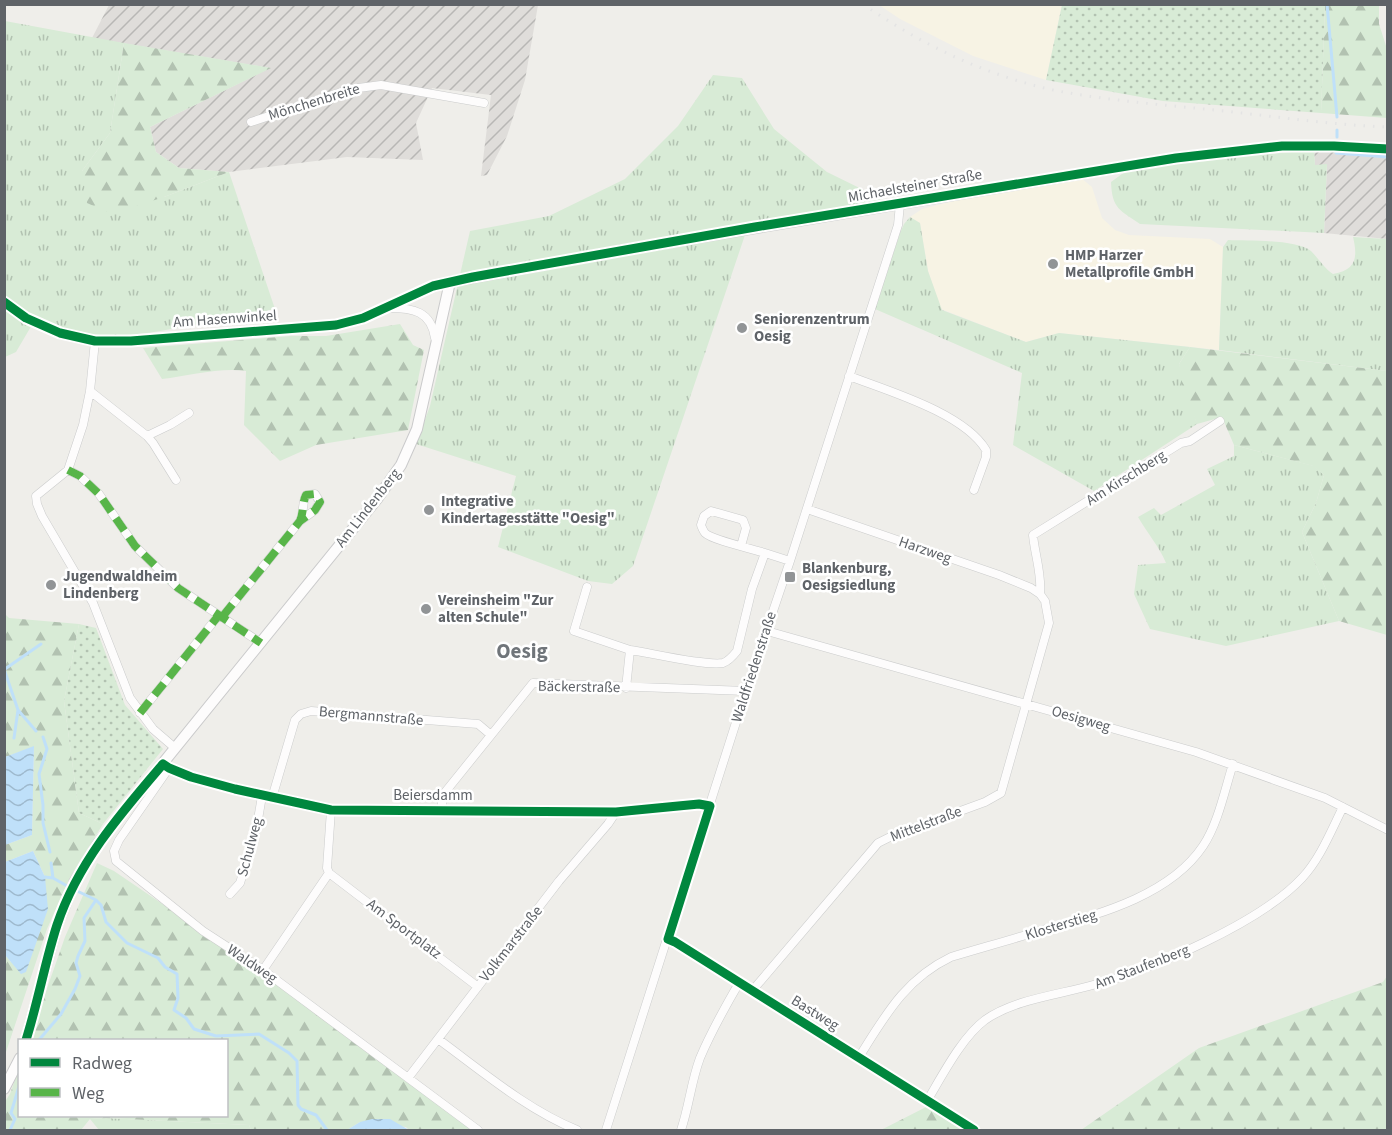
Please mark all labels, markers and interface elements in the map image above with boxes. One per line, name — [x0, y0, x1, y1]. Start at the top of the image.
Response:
street label: Mönchenbreite — [266, 78, 362, 126]
street label: Michaelsteiner Straße — [846, 164, 984, 208]
place label: HMP Harzer Metallprofile GmbH — [1065, 245, 1194, 283]
marker: HMP Harzer Metallprofile GmbH — [1046, 257, 1060, 271]
street label: Am Hasenwinkel — [172, 305, 278, 333]
place label: Seniorenzentrum Oesig — [754, 309, 870, 347]
marker: Seniorenzentrum Oesig — [735, 321, 749, 335]
street label: Am Kirschberg — [1082, 445, 1170, 511]
street label: Am Lindenberg — [330, 464, 406, 552]
place label: Integrative Kindertagesstätte "Oesig" — [441, 491, 615, 529]
marker: Integrative Kindertagesstätte "Oesig" — [422, 503, 436, 517]
street label: Harzweg — [896, 531, 955, 569]
place label: Blankenburg, Oesigsiedlung — [802, 558, 895, 596]
place label: Jugendwaldheim Lindenberg — [63, 566, 177, 604]
marker: Blankenburg, Oesigsiedlung — [783, 570, 797, 584]
marker: Jugendwaldheim Lindenberg — [44, 578, 58, 592]
place label: Vereinsheim "Zur alten Schule" — [437, 590, 554, 628]
marker: Vereinsheim "Zur alten Schule" — [419, 602, 433, 616]
street label: Waldfriedenstraße — [726, 609, 782, 725]
district label: Oesig — [496, 636, 548, 666]
street label: Bäckerstraße — [538, 676, 620, 698]
street label: Bergmannstraße — [318, 701, 424, 731]
street label: Oesigweg — [1049, 701, 1113, 738]
street label: Beiersdamm — [393, 785, 473, 806]
street label: Mittelstraße — [887, 801, 965, 847]
street label: Schulweg — [232, 815, 268, 879]
street label: Am Sportplatz — [362, 894, 446, 964]
street label: Volkmarstraße — [475, 901, 547, 987]
street label: Klosterstieg — [1023, 904, 1100, 946]
street label: Waldweg — [223, 939, 282, 989]
street label: Am Staufenberg — [1092, 939, 1193, 995]
street label: Bastweg — [787, 990, 843, 1036]
legend — [18, 1039, 228, 1117]
text: Radweg — [72, 1051, 132, 1076]
text: Weg — [72, 1081, 104, 1106]

